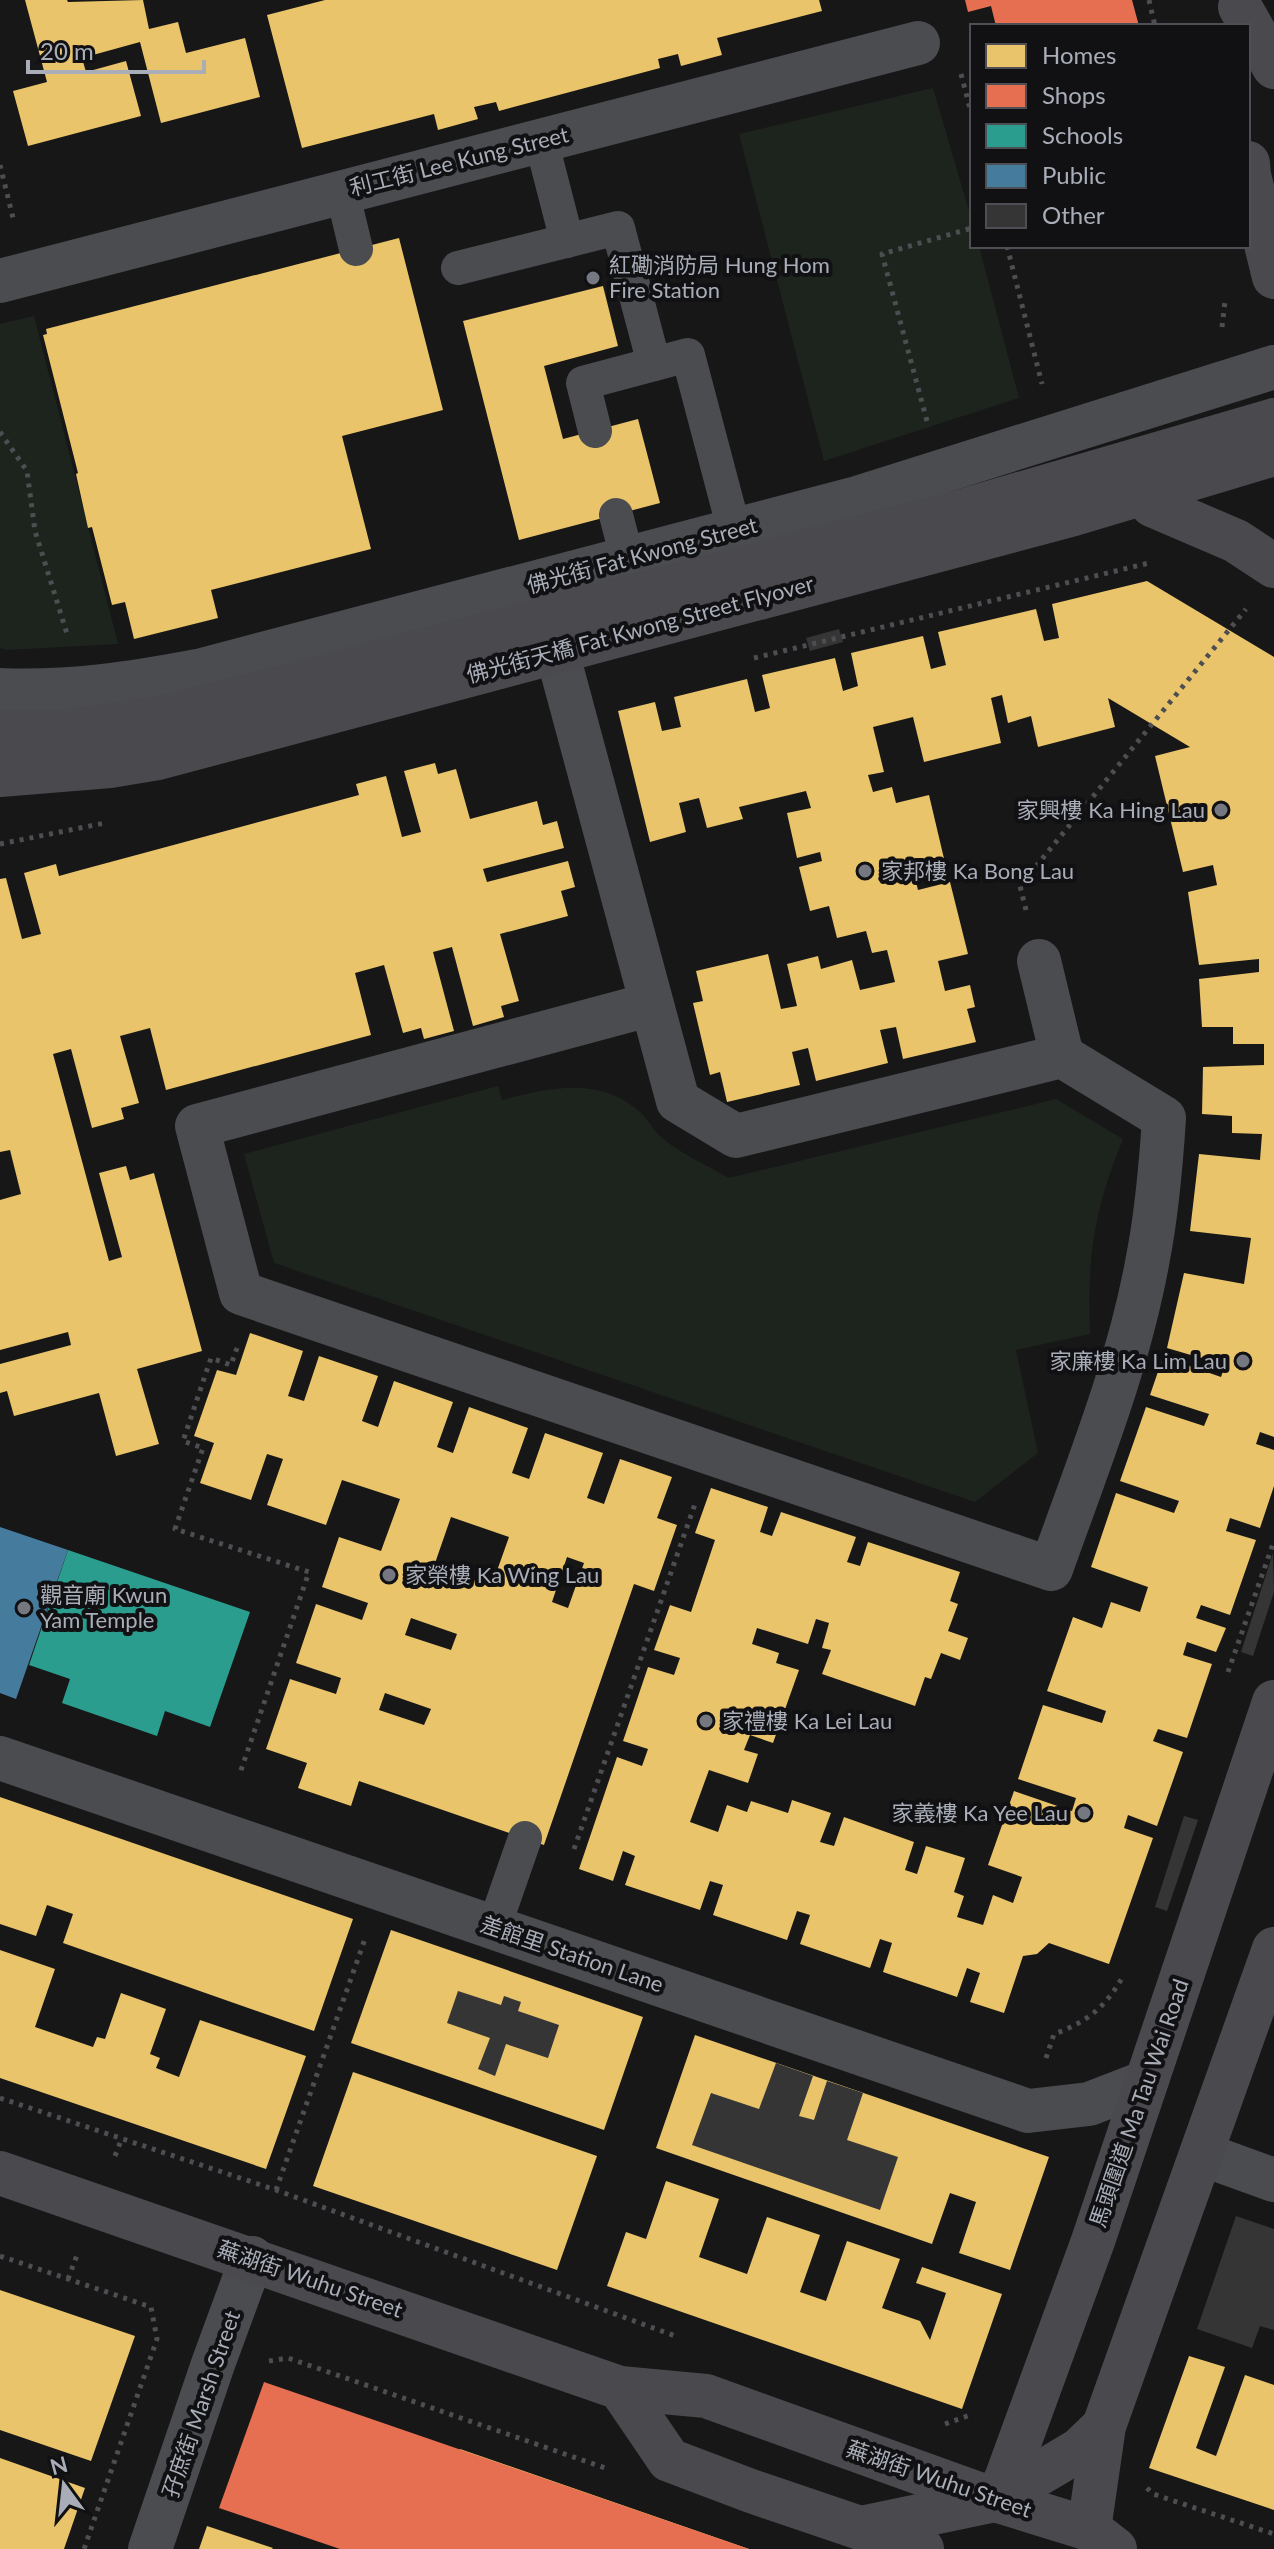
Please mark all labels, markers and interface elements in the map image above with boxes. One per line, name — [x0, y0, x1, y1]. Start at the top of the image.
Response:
scale bar — [28, 24, 204, 74]
legend — [970, 24, 1250, 248]
text: 20 m — [40, 36, 94, 65]
text: Homes — [1042, 40, 1116, 69]
text: Shops — [1042, 80, 1106, 109]
street label: 利工街 Lee Kung Street — [347, 120, 571, 201]
text: Schools — [1042, 120, 1123, 149]
text: Public — [1042, 160, 1106, 189]
text: Other — [1042, 200, 1105, 229]
place label: 紅磡消防局 Hung Hom Fire Station — [609, 251, 830, 303]
marker: 紅磡消防局 Hung Hom Fire Station — [584, 269, 602, 287]
street label: 佛光街 Fat Kwong Street — [524, 511, 760, 598]
street label: 佛光街天橋 Fat Kwong Street Flyover — [463, 569, 816, 688]
place label: 家興樓 Ka Hing Lau — [1017, 796, 1205, 823]
marker: 家興樓 Ka Hing Lau — [1212, 801, 1230, 819]
place label: 家邦樓 Ka Bong Lau — [881, 857, 1074, 884]
marker: 家邦樓 Ka Bong Lau — [856, 862, 874, 880]
place label: 家廉樓 Ka Lim Lau — [1049, 1347, 1227, 1374]
marker: 家廉樓 Ka Lim Lau — [1234, 1352, 1252, 1370]
place label: 家榮樓 Ka Wing Lau — [405, 1561, 599, 1588]
marker: 家榮樓 Ka Wing Lau — [380, 1566, 398, 1584]
place label: 觀音廟 Kwun Yam Temple — [40, 1581, 167, 1633]
marker: 觀音廟 Kwun Yam Temple — [15, 1599, 33, 1617]
place label: 家禮樓 Ka Lei Lau — [722, 1707, 892, 1734]
marker: 家禮樓 Ka Lei Lau — [697, 1712, 715, 1730]
place label: 家義樓 Ka Yee Lau — [891, 1799, 1068, 1826]
marker: 家義樓 Ka Yee Lau — [1075, 1804, 1093, 1822]
street label: 差館里 Station Lane — [477, 1910, 667, 1998]
street label: 馬頭圍道 Ma Tau Wai Road — [1083, 1975, 1194, 2231]
street label: 蕪湖街 Wuhu Street — [214, 2234, 406, 2323]
street label: 孖庶街 Marsh Street — [156, 2307, 245, 2501]
street label: 蕪湖街 Wuhu Street — [843, 2434, 1035, 2523]
north arrow — [24, 2445, 104, 2525]
text: N — [47, 2450, 70, 2480]

